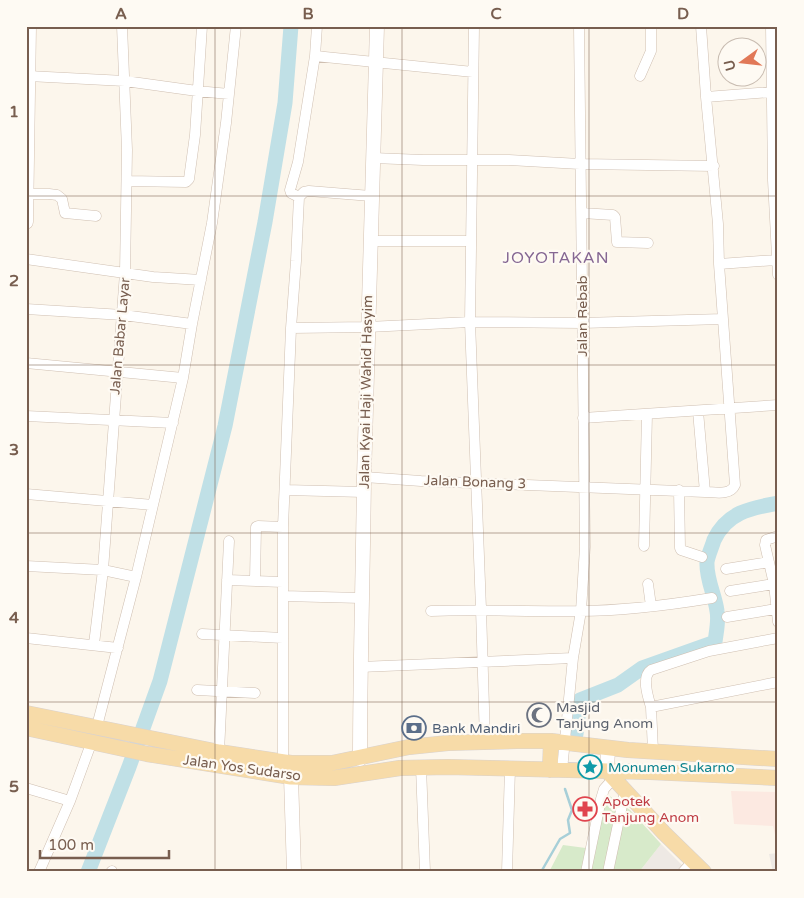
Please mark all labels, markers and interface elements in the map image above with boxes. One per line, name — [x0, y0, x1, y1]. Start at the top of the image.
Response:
text: A — [115, 4, 127, 24]
text: B — [302, 4, 314, 24]
text: C — [490, 4, 502, 24]
text: D — [677, 4, 689, 24]
north arrow — [716, 38, 766, 88]
text: U — [720, 58, 740, 73]
text: 1 — [9, 102, 19, 122]
district label: JOYOTAKAN — [502, 248, 610, 268]
text: 2 — [9, 271, 19, 291]
street label: Jalan Rebab — [574, 275, 591, 357]
street label: Jalan Babar Layar — [106, 276, 134, 395]
street label: Jalan Kyai Haji Wahid Hasyim — [356, 295, 376, 489]
text: 3 — [9, 440, 19, 460]
street label: Jalan Bonang 3 — [424, 472, 526, 492]
text: 4 — [9, 608, 19, 628]
place label: Masjid Tanjung Anom — [556, 699, 653, 732]
mosque icon: Masjid Tanjung Anom — [526, 702, 552, 728]
bank icon: Bank Mandiri — [401, 715, 427, 741]
place label: Bank Mandiri — [432, 720, 520, 737]
street label: Jalan Yos Sudarso — [182, 751, 302, 785]
place icon: Monumen Sukarno — [577, 754, 603, 780]
place label: Monumen Sukarno — [608, 759, 735, 776]
text: 5 — [9, 777, 19, 797]
place label: Apotek Tanjung Anom — [602, 793, 699, 826]
pharmacy icon: Apotek Tanjung Anom — [572, 796, 598, 822]
scale bar — [40, 828, 169, 860]
text: 100 m — [48, 836, 94, 854]

